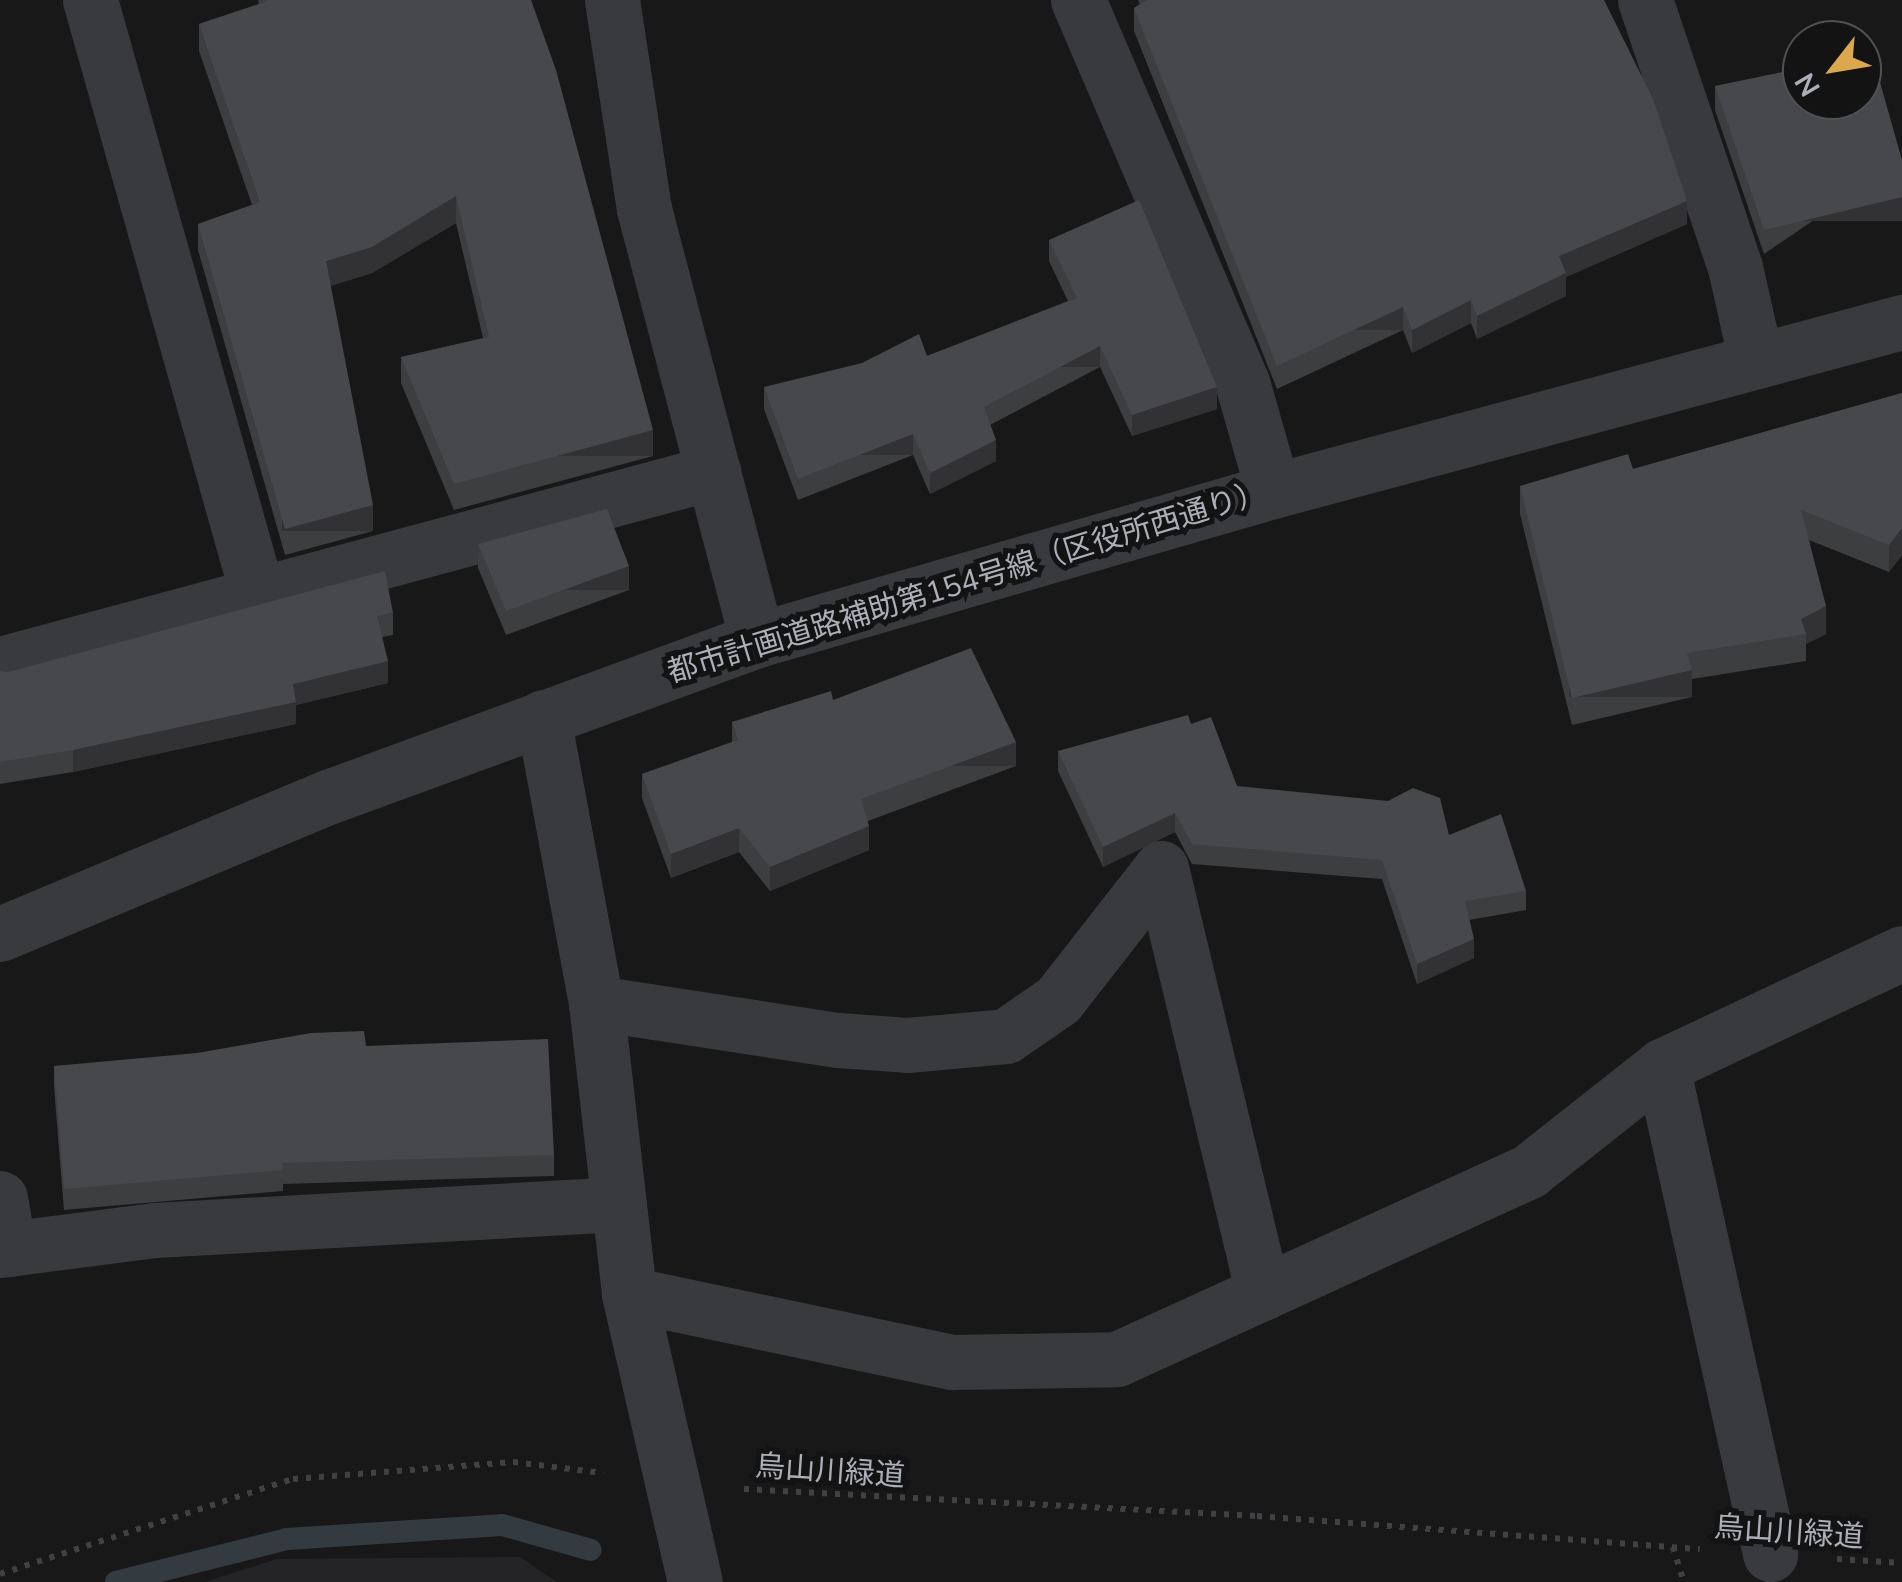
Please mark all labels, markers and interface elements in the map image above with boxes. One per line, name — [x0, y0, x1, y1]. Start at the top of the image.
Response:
north arrow — [1782, 20, 1882, 120]
text: N — [1786, 66, 1830, 103]
street label: 都市計画道路補助第154号線（区役所西通り） — [663, 475, 1271, 691]
street label: 烏山川緑道 — [754, 1449, 906, 1495]
street label: 烏山川緑道 — [1713, 1510, 1865, 1556]

